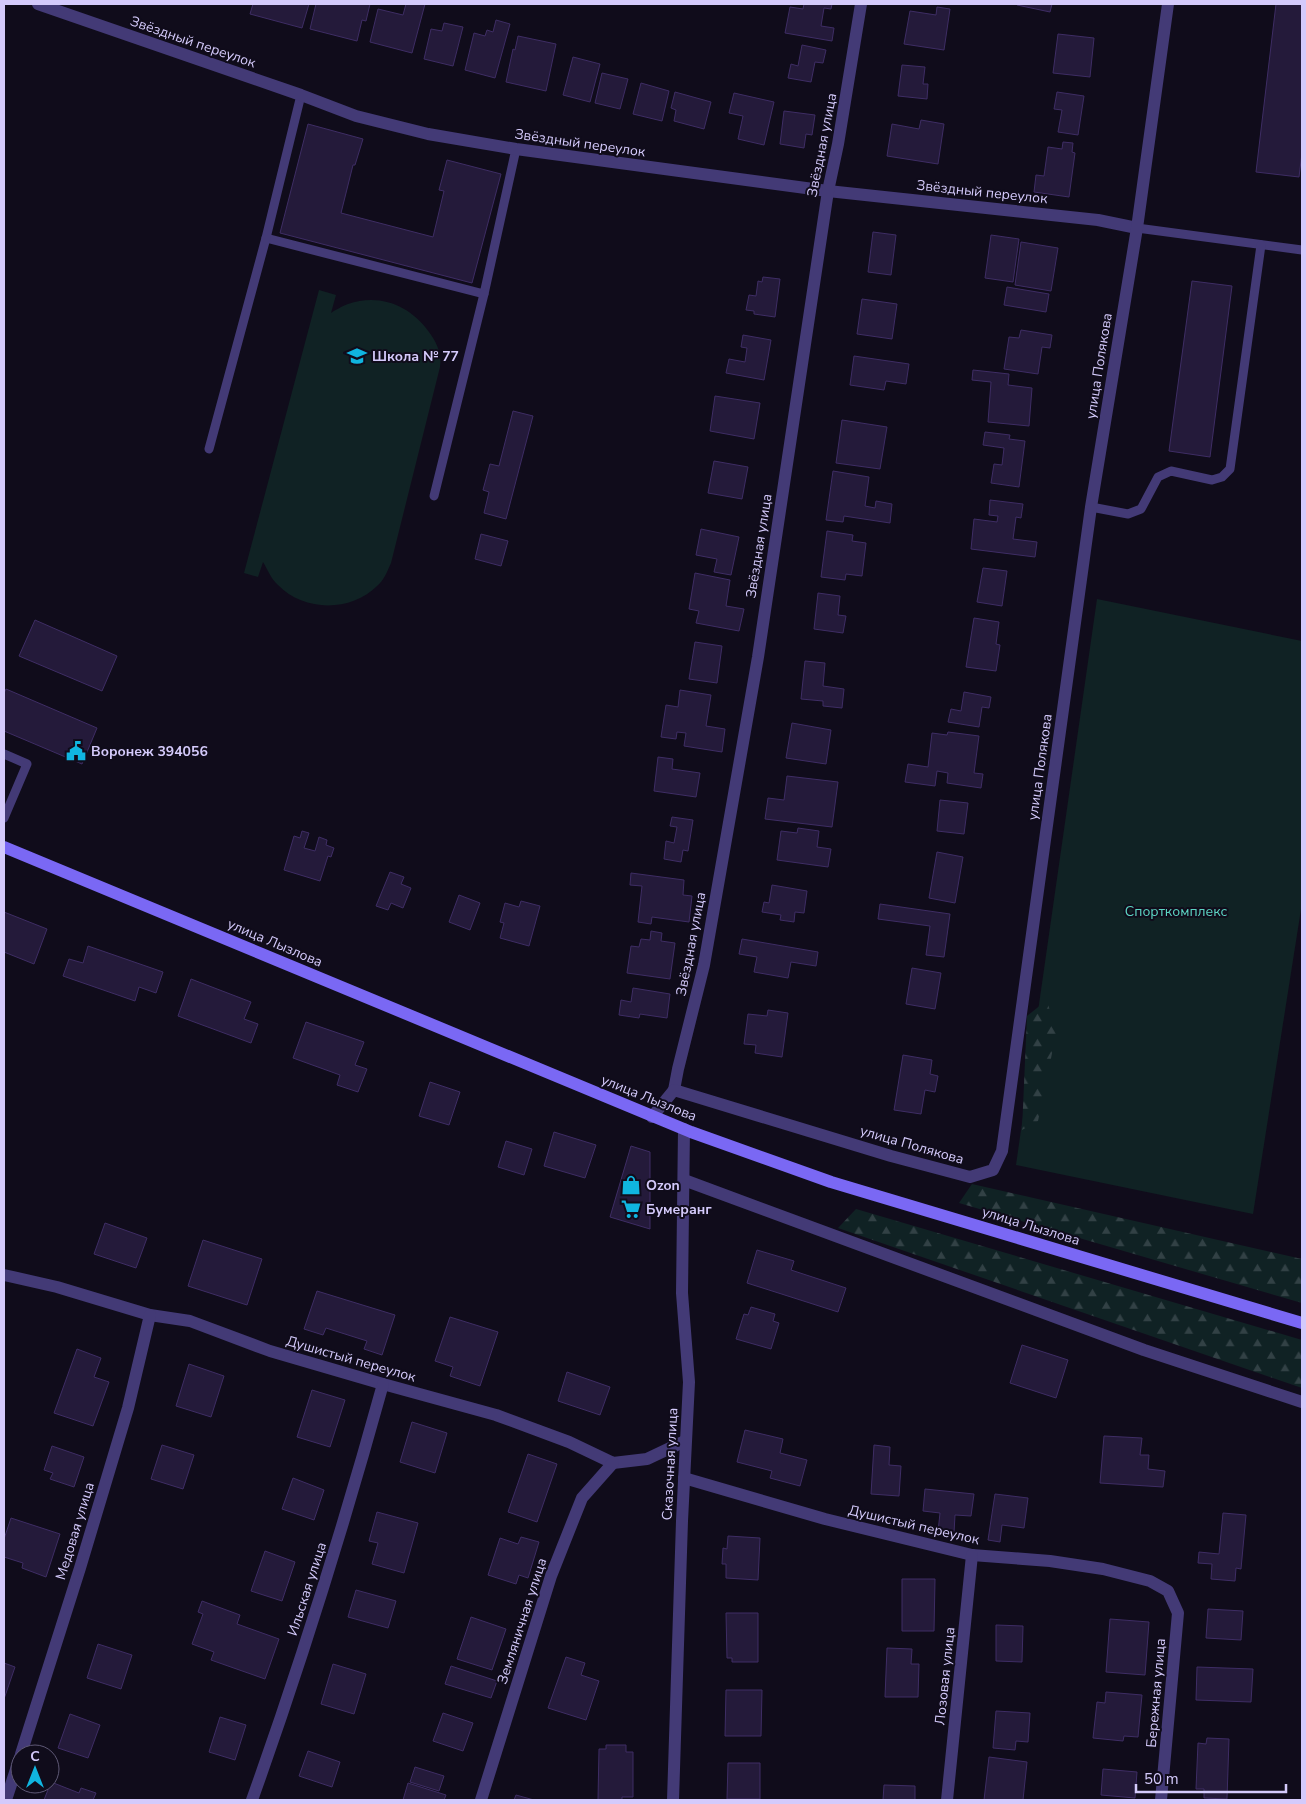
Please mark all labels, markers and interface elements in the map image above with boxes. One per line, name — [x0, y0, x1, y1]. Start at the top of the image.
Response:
street label: Звёздный переулок — [128, 12, 259, 73]
street label: Звёздная улица — [803, 91, 841, 199]
street label: Звёздный переулок — [514, 124, 647, 162]
street label: Звёздный переулок — [916, 176, 1049, 208]
street label: улица Полякова — [1081, 312, 1117, 420]
school or university icon: Школа № 77 — [346, 345, 368, 367]
place label: Школа № 77 — [372, 347, 459, 366]
street label: Звёздная улица — [741, 492, 777, 600]
street label: улица Полякова — [1023, 713, 1057, 821]
public building icon: Воронеж 394056 — [65, 740, 87, 762]
place label: Воронеж 394056 — [91, 742, 208, 761]
street label: Звёздная улица — [672, 890, 710, 998]
park label: Спорткомплекс — [1125, 902, 1228, 921]
street label: улица Лызлова — [225, 914, 325, 972]
street label: улица Лызлова — [598, 1070, 700, 1126]
street label: улица Полякова — [858, 1121, 966, 1169]
shop icon: Ozon — [620, 1174, 642, 1196]
place label: Ozon — [646, 1176, 680, 1195]
supermarket icon: Бумеранг — [620, 1198, 642, 1220]
place label: Бумеранг — [646, 1200, 712, 1219]
street label: улица Лызлова — [980, 1202, 1082, 1250]
street label: Душистый переулок — [284, 1331, 419, 1387]
street label: Сказочная улица — [658, 1407, 682, 1521]
street label: Медовая улица — [51, 1480, 99, 1582]
street label: Душистый переулок — [847, 1501, 982, 1549]
street label: Ильская улица — [283, 1540, 331, 1638]
street label: Земляничная улица — [493, 1556, 551, 1686]
street label: Лозовая улица — [930, 1626, 960, 1726]
street label: Бережная улица — [1142, 1638, 1170, 1748]
north arrow — [10, 1744, 60, 1794]
text: С — [30, 1747, 40, 1766]
scale bar — [1136, 1762, 1286, 1794]
text: 50 m — [1144, 1769, 1179, 1789]

